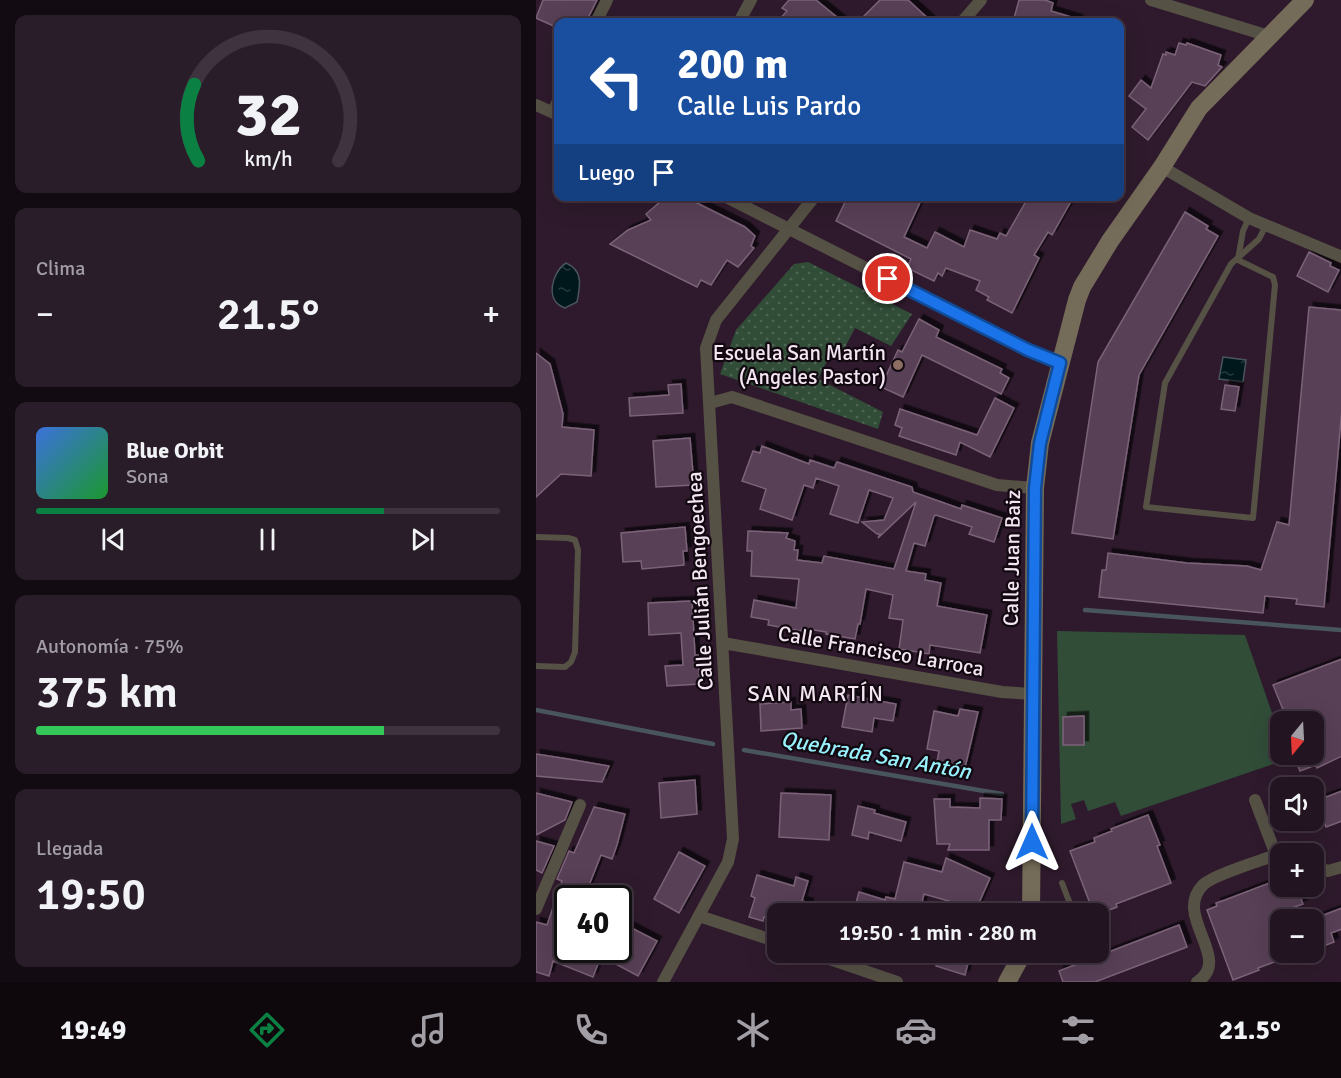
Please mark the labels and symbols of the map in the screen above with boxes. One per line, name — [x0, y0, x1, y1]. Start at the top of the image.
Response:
pin — [862, 253, 913, 304]
place label: Escuela San Martín (Angeles Pastor) — [713, 340, 886, 390]
marker: Escuela San Martín (Angeles Pastor) — [891, 358, 905, 372]
street label: Calle Julián Bengoechea — [681, 471, 719, 691]
street label: Calle Juan Baiz — [998, 490, 1026, 626]
street label: Calle Francisco Larroca — [776, 620, 986, 682]
district label: SAN MARTÍN — [748, 680, 884, 707]
north arrow — [1270, 711, 1324, 765]
water label: Quebrada San Antón — [779, 725, 974, 785]
position arrow — [1000, 810, 1064, 874]
speed limit sign: 40 — [554, 885, 632, 963]

